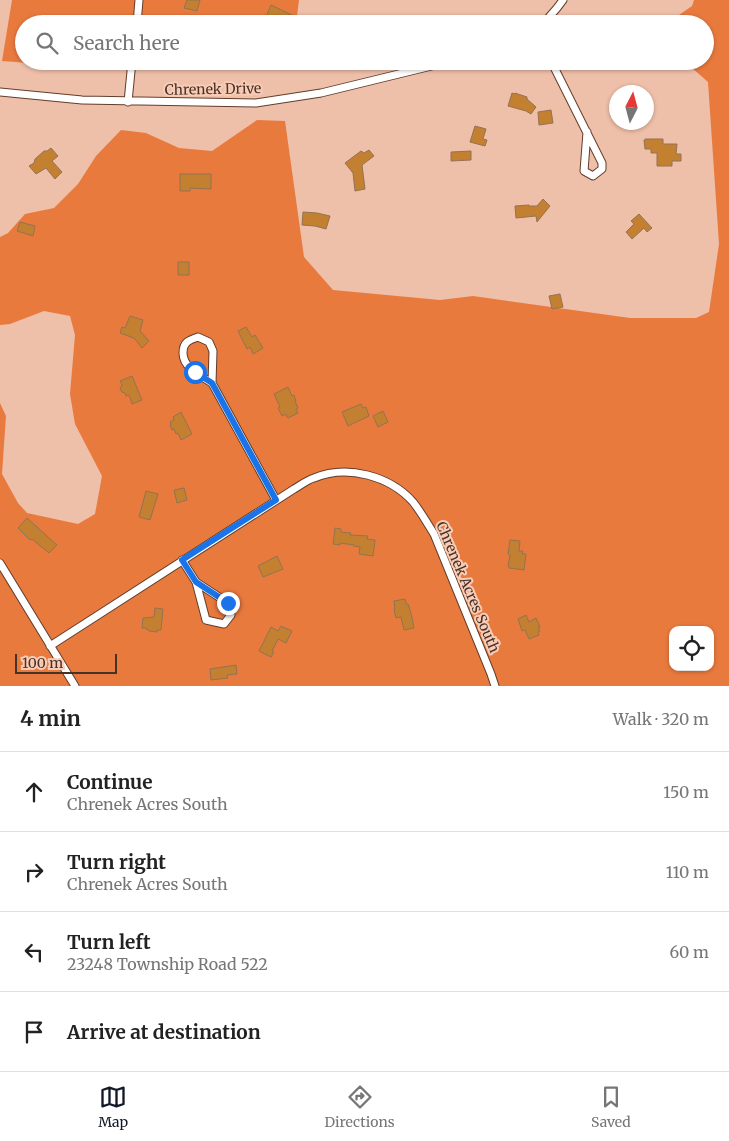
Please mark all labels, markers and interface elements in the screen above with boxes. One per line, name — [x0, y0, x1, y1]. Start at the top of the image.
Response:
search box — [15, 15, 714, 70]
icon: search — [33, 29, 61, 57]
text: Search here — [73, 31, 180, 55]
street label: Chrenek Drive — [165, 79, 261, 99]
north arrow — [609, 85, 654, 130]
route start — [184, 361, 207, 384]
street label: Chrenek Acres South — [432, 519, 504, 655]
route end — [217, 592, 240, 615]
map controls — [669, 626, 714, 671]
button: locate — [669, 626, 714, 671]
scale bar — [15, 651, 118, 674]
text: 100 m — [22, 654, 63, 672]
text: 4 min — [20, 705, 81, 732]
text: Walk · 320 m — [613, 709, 709, 729]
text: Continue — [67, 770, 153, 794]
icon: ahead — [20, 778, 48, 806]
text: 150 m — [663, 782, 709, 802]
text: Chrenek Acres South — [67, 794, 228, 814]
text: Turn right — [67, 850, 166, 874]
icon: right — [20, 858, 48, 886]
text: 110 m — [666, 862, 709, 882]
text: Chrenek Acres South — [67, 874, 228, 894]
text: Turn left — [67, 930, 151, 954]
icon: left — [20, 938, 48, 966]
text: 60 m — [669, 942, 709, 962]
text: 23248 Township Road 522 — [67, 954, 268, 974]
icon: arrive — [20, 1018, 48, 1046]
text: Arrive at destination — [67, 1020, 261, 1044]
tab: Map — [98, 1083, 128, 1131]
tab: Directions — [325, 1083, 395, 1131]
tab: Saved — [591, 1083, 631, 1131]

